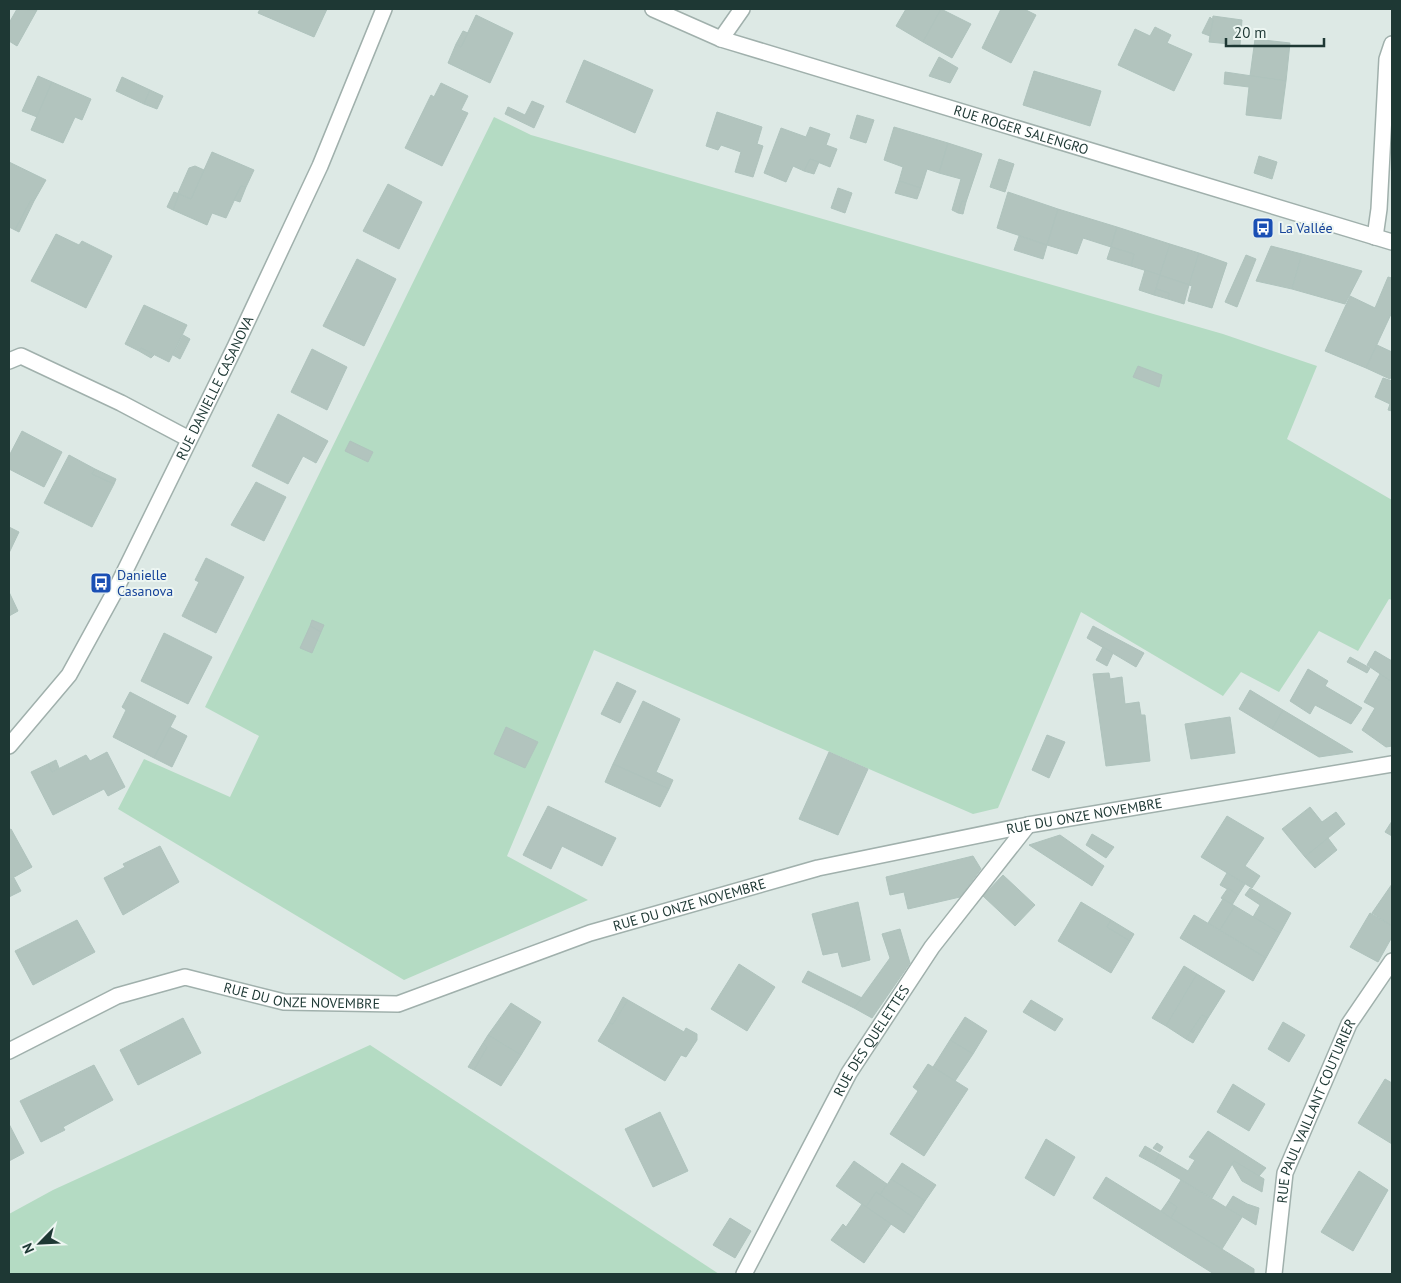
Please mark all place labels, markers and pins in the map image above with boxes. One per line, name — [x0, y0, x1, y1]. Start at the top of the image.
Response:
bus stop icon: La Vallée — [1251, 216, 1275, 240]
place label: La Vallée — [1279, 219, 1333, 237]
place label: Danielle Casanova — [117, 566, 173, 600]
bus stop icon: Danielle Casanova — [89, 571, 113, 595]

